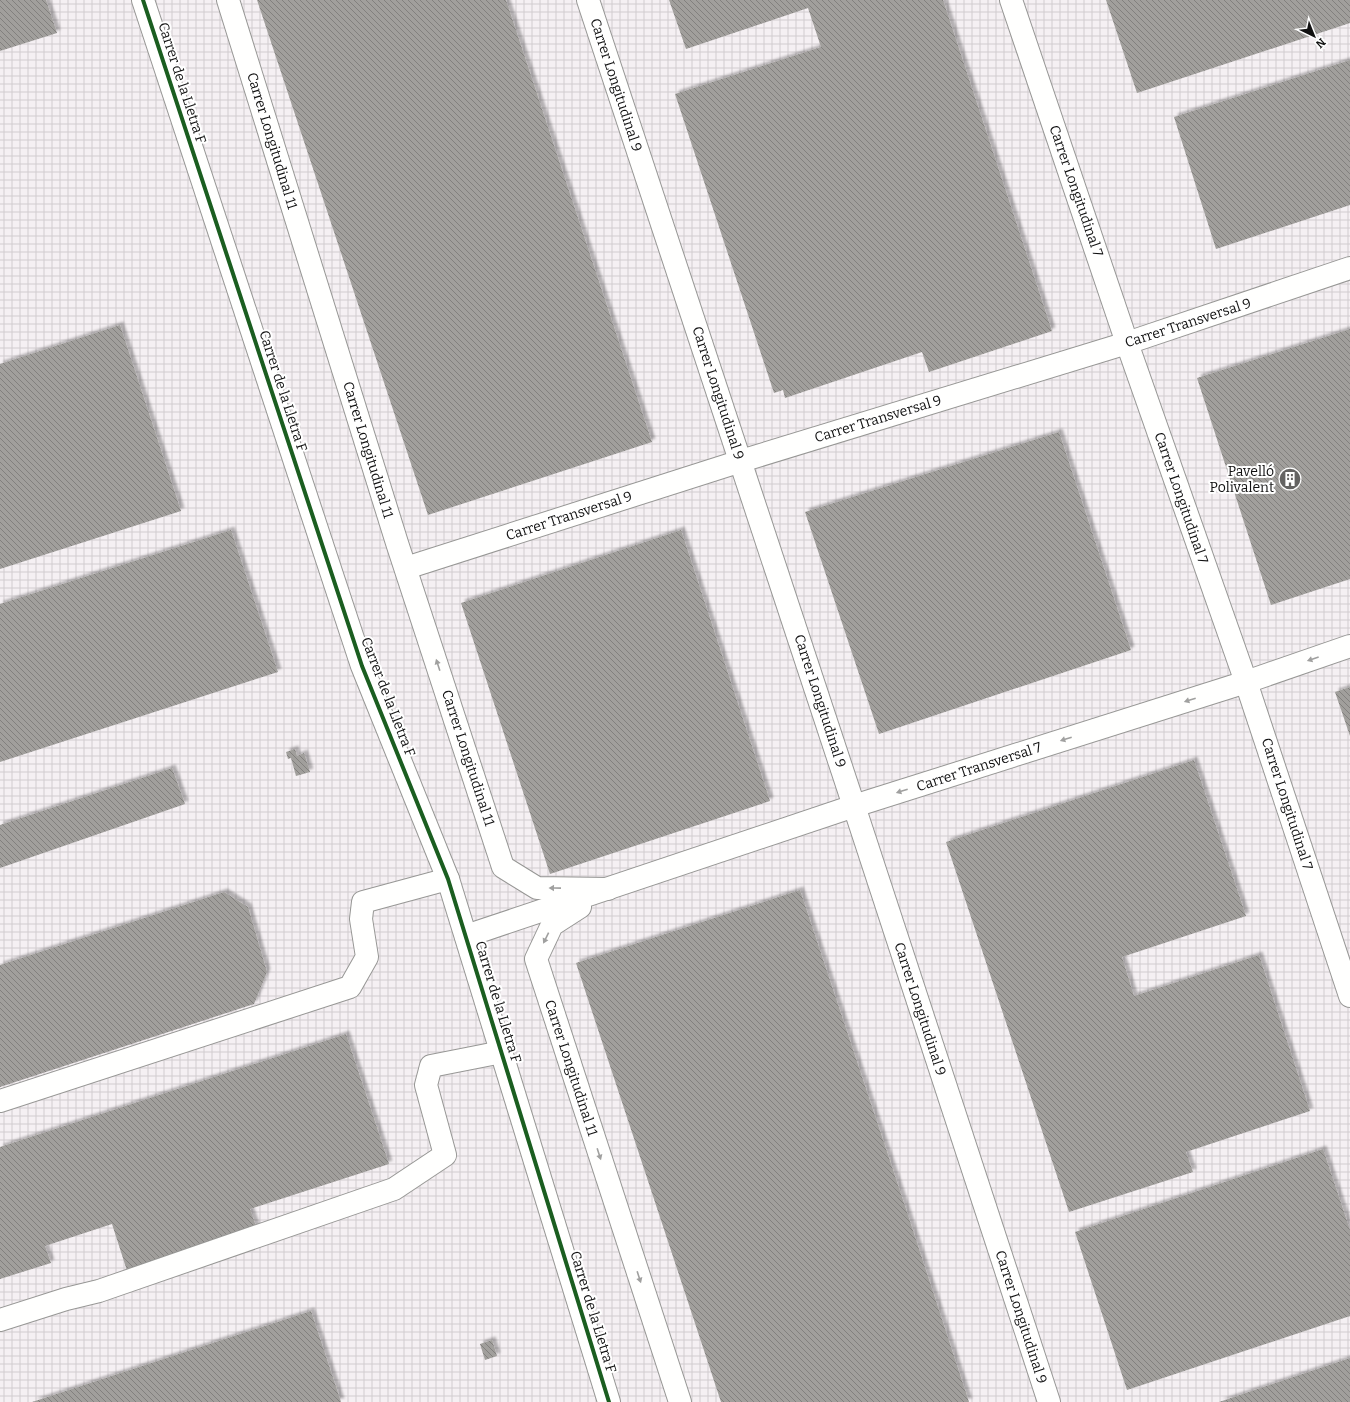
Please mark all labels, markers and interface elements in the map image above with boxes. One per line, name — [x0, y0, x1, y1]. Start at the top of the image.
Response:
street label: Carrer Longitudinal 9 — [586, 16, 646, 154]
north arrow — [1294, 16, 1334, 56]
street label: Carrer de la Lletra F — [154, 20, 210, 146]
text: N — [1313, 35, 1328, 51]
street label: Carrer Longitudinal 11 — [243, 71, 301, 212]
street label: Carrer Longitudinal 7 — [1046, 123, 1106, 259]
street label: Carrer Transversal 9 — [1123, 295, 1253, 351]
street label: Carrer Longitudinal 9 — [688, 324, 748, 462]
street label: Carrer de la Lletra F — [255, 328, 311, 454]
street label: Carrer Longitudinal 11 — [339, 380, 397, 521]
street label: Carrer Transversal 9 — [813, 392, 943, 446]
street label: Carrer Longitudinal 7 — [1151, 430, 1211, 566]
place label: Pavelló Polivalent — [1210, 463, 1274, 496]
building icon: Pavelló Polivalent — [1277, 466, 1303, 492]
street label: Carrer Transversal 9 — [504, 488, 634, 544]
street label: Carrer Longitudinal 9 — [790, 632, 850, 770]
street label: Carrer de la Lletra F — [357, 635, 419, 759]
one-way arrow — [1307, 656, 1319, 662]
one-way arrow — [434, 659, 440, 671]
street label: Carrer Longitudinal 11 — [438, 688, 498, 829]
one-way arrow — [1183, 697, 1195, 703]
one-way arrow — [1059, 736, 1071, 742]
street label: Carrer Longitudinal 7 — [1258, 736, 1316, 872]
street label: Carrer Transversal 7 — [914, 739, 1044, 795]
one-way arrow — [895, 788, 907, 794]
one-way arrow — [548, 885, 561, 891]
one-way arrow — [543, 932, 549, 944]
street label: Carrer de la Lletra F — [471, 939, 525, 1065]
street label: Carrer Longitudinal 9 — [890, 940, 950, 1078]
street label: Carrer Longitudinal 11 — [541, 998, 601, 1139]
one-way arrow — [596, 1148, 602, 1160]
street label: Carrer Longitudinal 9 — [991, 1248, 1051, 1386]
street label: Carrer de la Lletra F — [566, 1249, 620, 1375]
one-way arrow — [637, 1272, 643, 1284]

